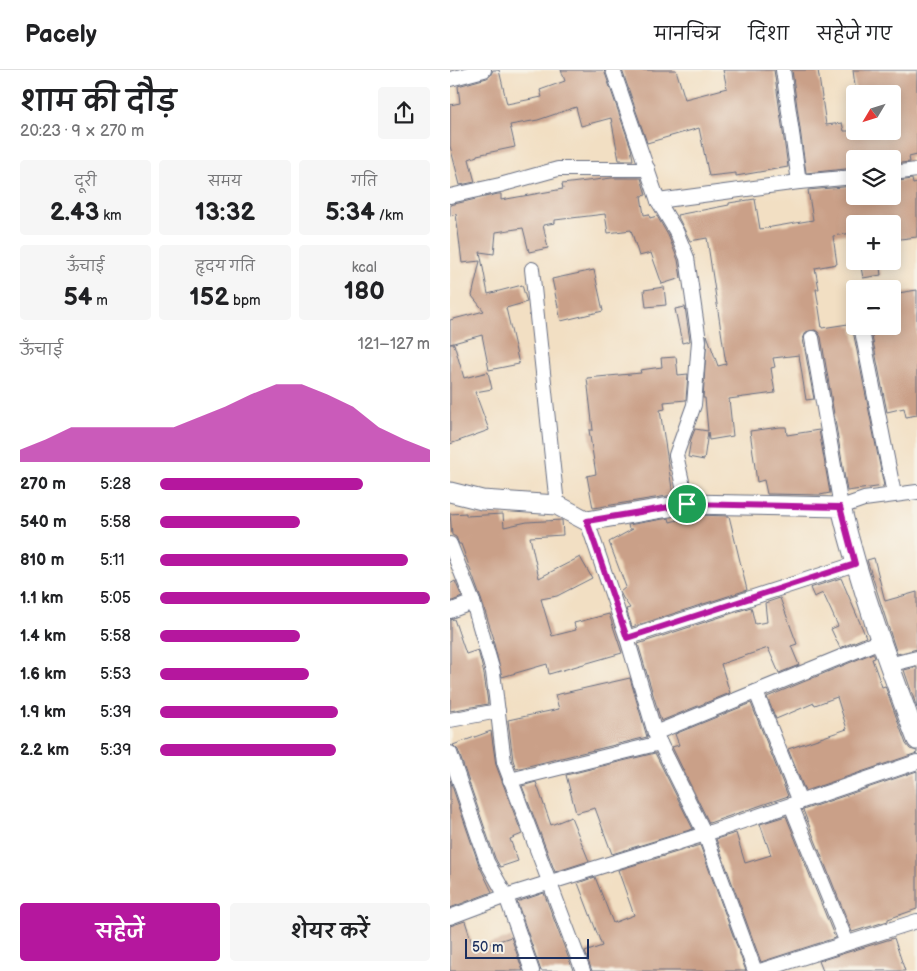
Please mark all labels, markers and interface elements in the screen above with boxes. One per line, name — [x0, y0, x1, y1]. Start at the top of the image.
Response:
text: Pacely — [25, 20, 97, 49]
text: मानचित्र — [654, 24, 720, 45]
text: दिशा — [748, 24, 789, 45]
text: सहेजे गए — [817, 24, 892, 45]
north arrow — [846, 85, 901, 140]
map controls — [846, 85, 901, 335]
text: शाम की दौड़ — [20, 86, 176, 119]
button: share — [378, 87, 430, 139]
text: 20:23 · 9 × 270 m — [20, 122, 144, 141]
button: layers — [846, 150, 901, 205]
text: दूरी — [75, 173, 97, 190]
text: समय — [208, 173, 242, 190]
text: गति — [352, 173, 377, 190]
text: 2.43 — [50, 197, 99, 228]
text: 13:32 — [195, 197, 255, 228]
text: 5:34 — [325, 197, 375, 228]
text: km — [99, 207, 122, 224]
text: /km — [375, 207, 403, 224]
button: + — [846, 215, 901, 270]
text: ऊँचाई — [67, 258, 104, 275]
text: हृदय गति — [195, 258, 255, 275]
text: kcal — [352, 259, 377, 276]
text: 180 — [344, 276, 385, 307]
button: − — [846, 280, 901, 335]
text: 54 — [63, 282, 93, 313]
text: 152 — [189, 282, 229, 313]
text: m — [93, 292, 108, 309]
text: bpm — [229, 292, 261, 309]
text: 121–127 m — [358, 335, 430, 354]
text: ऊँचाई — [20, 341, 63, 360]
text: 270 m — [20, 475, 66, 494]
text: 5:28 — [100, 475, 131, 494]
pin — [666, 483, 708, 525]
icon: arrive — [673, 490, 701, 518]
text: 540 m — [20, 513, 67, 532]
text: 5:58 — [100, 513, 131, 532]
text: 810 m — [20, 551, 64, 570]
text: 5:11 — [100, 551, 125, 570]
text: 1.1 km — [20, 589, 63, 608]
text: 5:05 — [100, 589, 131, 608]
text: 1.4 km — [20, 627, 66, 646]
text: 5:58 — [100, 627, 131, 646]
text: 1.6 km — [20, 665, 66, 684]
text: 5:53 — [100, 665, 131, 684]
text: 1.9 km — [20, 703, 66, 722]
text: 5:39 — [100, 703, 132, 722]
text: 2.2 km — [20, 741, 69, 760]
text: 5:39 — [100, 741, 132, 760]
button: सहेजें — [20, 903, 220, 961]
button: शेयर करें — [230, 903, 430, 961]
scale bar — [465, 936, 589, 959]
text: 50 m — [472, 939, 504, 956]

